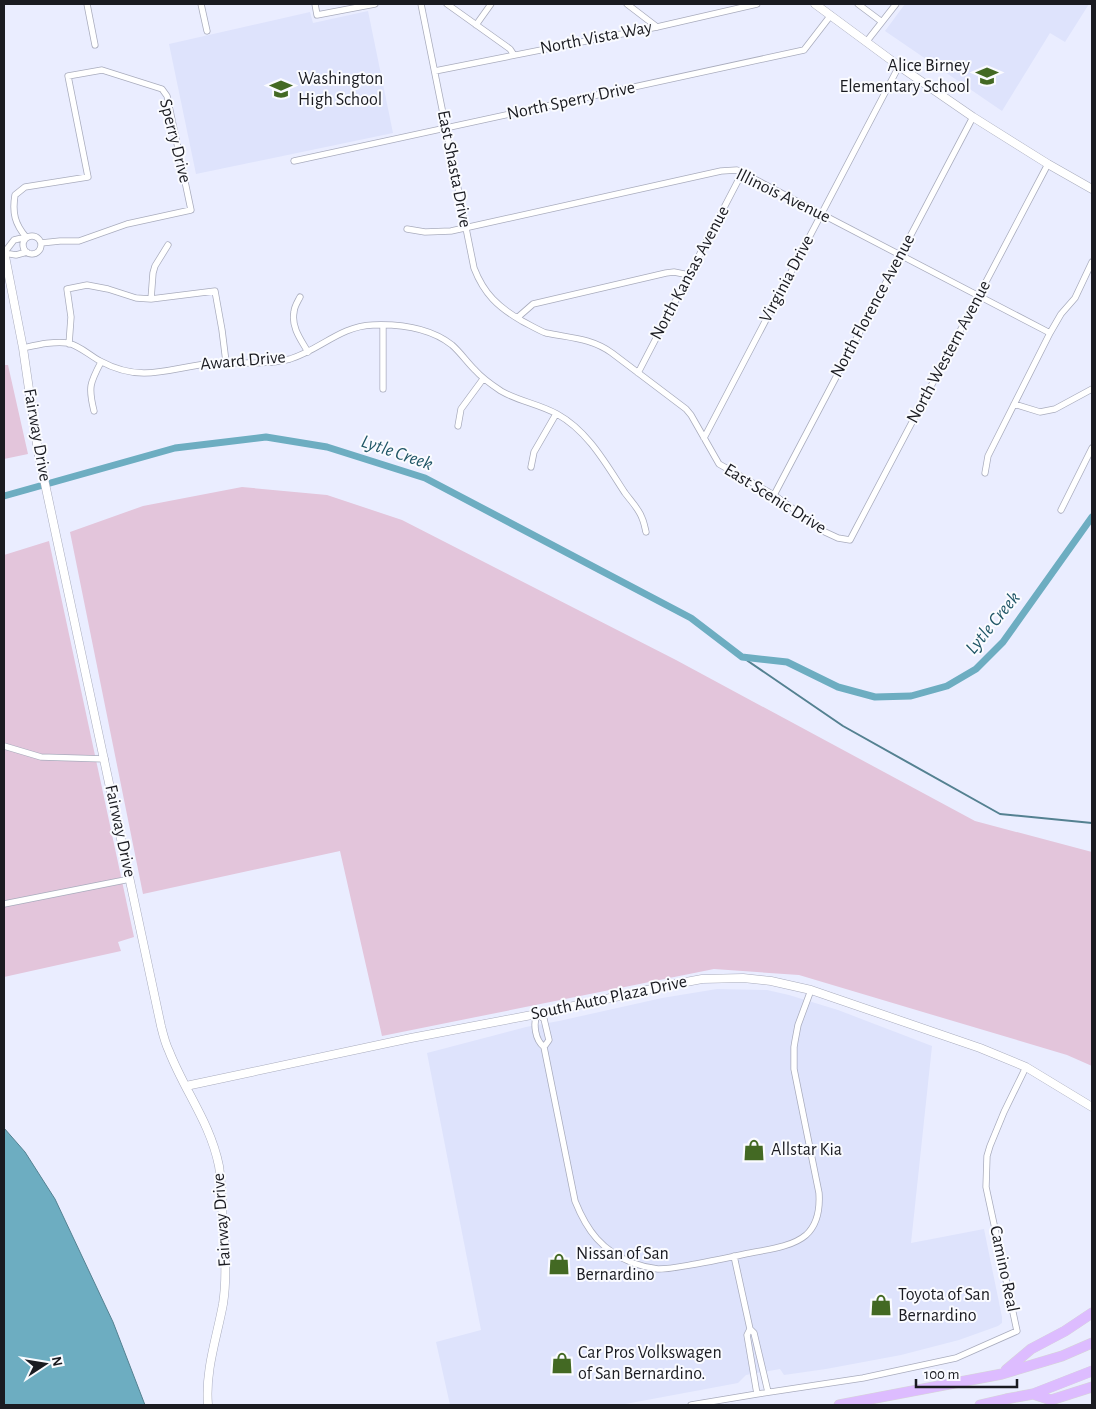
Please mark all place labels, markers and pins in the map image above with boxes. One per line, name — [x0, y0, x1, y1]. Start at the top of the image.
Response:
place label: Alice Birney Elementary School — [840, 57, 970, 96]
school or university icon: Alice Birney Elementary School — [974, 63, 1000, 89]
place label: Washington High School — [298, 70, 383, 109]
school or university icon: Washington High School — [268, 76, 294, 102]
shop icon: Allstar Kia — [741, 1137, 767, 1163]
place label: Allstar Kia — [771, 1141, 842, 1159]
place label: Nissan of San Bernardino — [576, 1245, 669, 1284]
shop icon: Nissan of San Bernardino — [546, 1251, 572, 1277]
place label: Toyota of San Bernardino — [898, 1286, 990, 1325]
shop icon: Toyota of San Bernardino — [868, 1292, 894, 1318]
place label: Car Pros Volkswagen of San Bernardino. — [578, 1344, 722, 1383]
shop icon: Car Pros Volkswagen of San Bernardino. — [549, 1350, 575, 1376]

